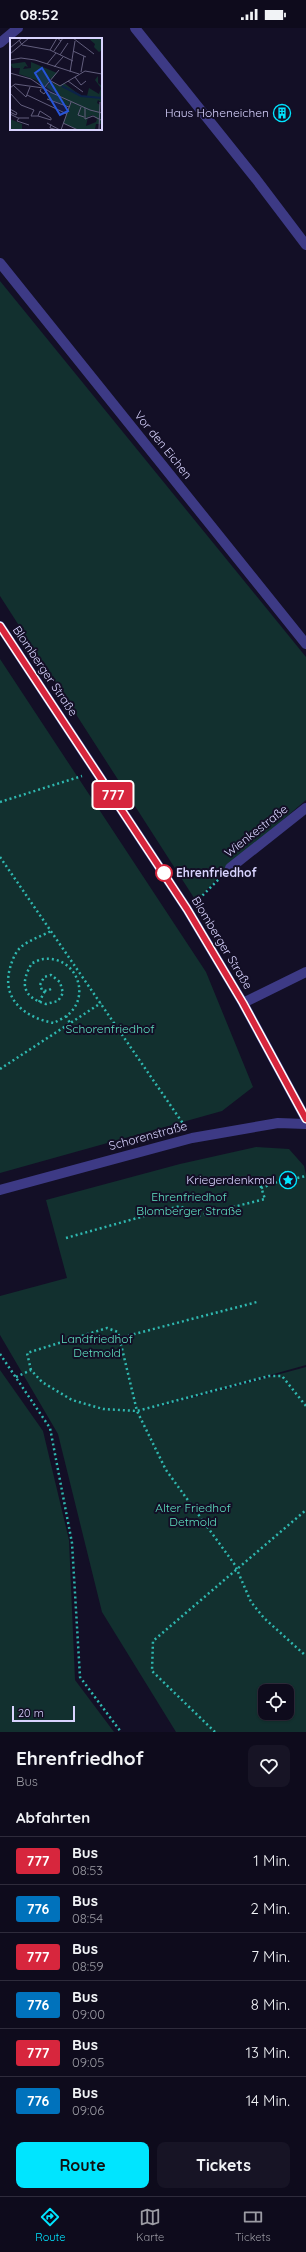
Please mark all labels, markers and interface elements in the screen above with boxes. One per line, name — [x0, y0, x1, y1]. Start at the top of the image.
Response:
text: 08:52 — [20, 5, 59, 24]
inset map — [10, 38, 102, 130]
building icon: Haus Hoheneichen — [272, 103, 292, 123]
place label: Haus Hoheneichen — [165, 105, 269, 120]
street label: Vor den Eichen — [131, 408, 195, 482]
street label: Blomberger Straße — [10, 623, 81, 719]
line badge: 777 — [90, 782, 136, 808]
text: 777 — [101, 786, 125, 804]
street label: Wienkestraße — [221, 801, 291, 860]
marker: Ehrenfriedhof — [155, 864, 173, 882]
place label: Ehrenfriedhof — [176, 865, 257, 880]
street label: Blomberger Straße — [189, 894, 256, 992]
park label: Schorenfriedhof — [65, 1021, 155, 1036]
street label: Schorenstraße — [107, 1118, 189, 1153]
place icon: Kriegerdenkmal — [278, 1170, 298, 1190]
place label: Kriegerdenkmal — [186, 1172, 275, 1187]
park label: Ehrenfriedhof Blomberger Straße — [136, 1189, 242, 1218]
park label: Landfriedhof Detmold — [61, 1331, 134, 1360]
park label: Alter Friedhof Detmold — [155, 1500, 231, 1529]
map controls — [258, 1684, 294, 1720]
button: locate — [258, 1684, 294, 1720]
scale bar — [12, 1704, 75, 1723]
text: 20 m — [18, 1706, 44, 1720]
button: heart — [248, 1745, 290, 1787]
text: Ehrenfriedhof — [16, 1746, 144, 1770]
text: Bus — [16, 1773, 38, 1789]
text: Abfahrten — [16, 1808, 90, 1827]
text: Bus — [72, 1843, 98, 1862]
text: 1 Min. — [253, 1851, 290, 1870]
text: 777 — [26, 1852, 50, 1870]
text: 08:53 — [72, 1862, 103, 1878]
text: Bus — [72, 1891, 98, 1910]
text: 2 Min. — [251, 1899, 290, 1918]
text: 776 — [27, 1900, 49, 1918]
text: 08:54 — [72, 1910, 103, 1926]
text: Bus — [72, 1939, 98, 1958]
text: 7 Min. — [251, 1947, 290, 1966]
text: 777 — [26, 1948, 50, 1966]
text: 08:59 — [72, 1958, 104, 1974]
text: Bus — [72, 1987, 98, 2006]
text: 8 Min. — [251, 1995, 290, 2014]
text: 776 — [27, 1996, 49, 2014]
text: 09:00 — [72, 2006, 105, 2022]
text: Bus — [72, 2035, 98, 2054]
text: 13 Min. — [245, 2043, 290, 2062]
text: 777 — [26, 2044, 50, 2062]
text: 09:05 — [72, 2054, 104, 2070]
text: Bus — [72, 2083, 98, 2102]
text: 14 Min. — [246, 2091, 290, 2110]
text: 776 — [27, 2092, 49, 2110]
text: 09:06 — [72, 2102, 104, 2118]
button: Route — [16, 2142, 149, 2188]
button: Tickets — [157, 2142, 290, 2188]
tab: Route — [35, 2206, 65, 2244]
tab: Karte — [136, 2206, 164, 2244]
tab: Tickets — [235, 2206, 271, 2244]

